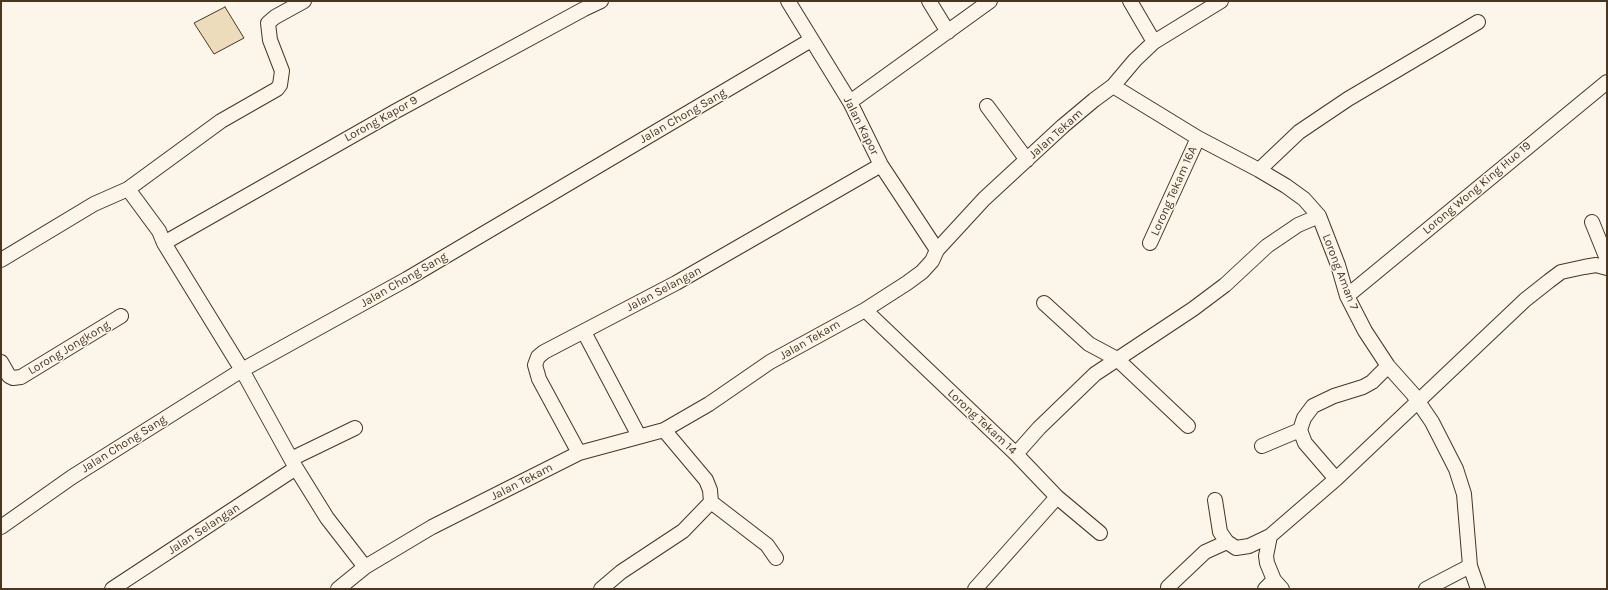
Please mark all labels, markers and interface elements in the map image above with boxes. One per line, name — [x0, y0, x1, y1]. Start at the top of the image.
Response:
street label: Jalan Chong Sang — [637, 85, 729, 147]
street label: Lorong Kapor 9 — [342, 93, 420, 145]
street label: Jalan Kapor — [840, 95, 882, 157]
street label: Jalan Tekam — [1026, 106, 1086, 162]
street label: Lorong Wong King Huo 19 — [1420, 138, 1534, 238]
street label: Lorong Tekam 16A — [1148, 144, 1200, 238]
street label: Lorong Aman 7 — [1319, 232, 1361, 312]
street label: Jalan Chong Sang — [358, 249, 450, 311]
street label: Jalan Selangan — [624, 263, 704, 315]
street label: Jalan Tekam — [777, 317, 843, 363]
street label: Lorong Jongkong — [26, 318, 112, 378]
street label: Lorong Tekam 14 — [944, 386, 1020, 458]
street label: Jalan Chong Sang — [79, 412, 169, 476]
street label: Jalan Tekam — [489, 460, 555, 504]
street label: Jalan Selangan — [165, 500, 243, 558]

